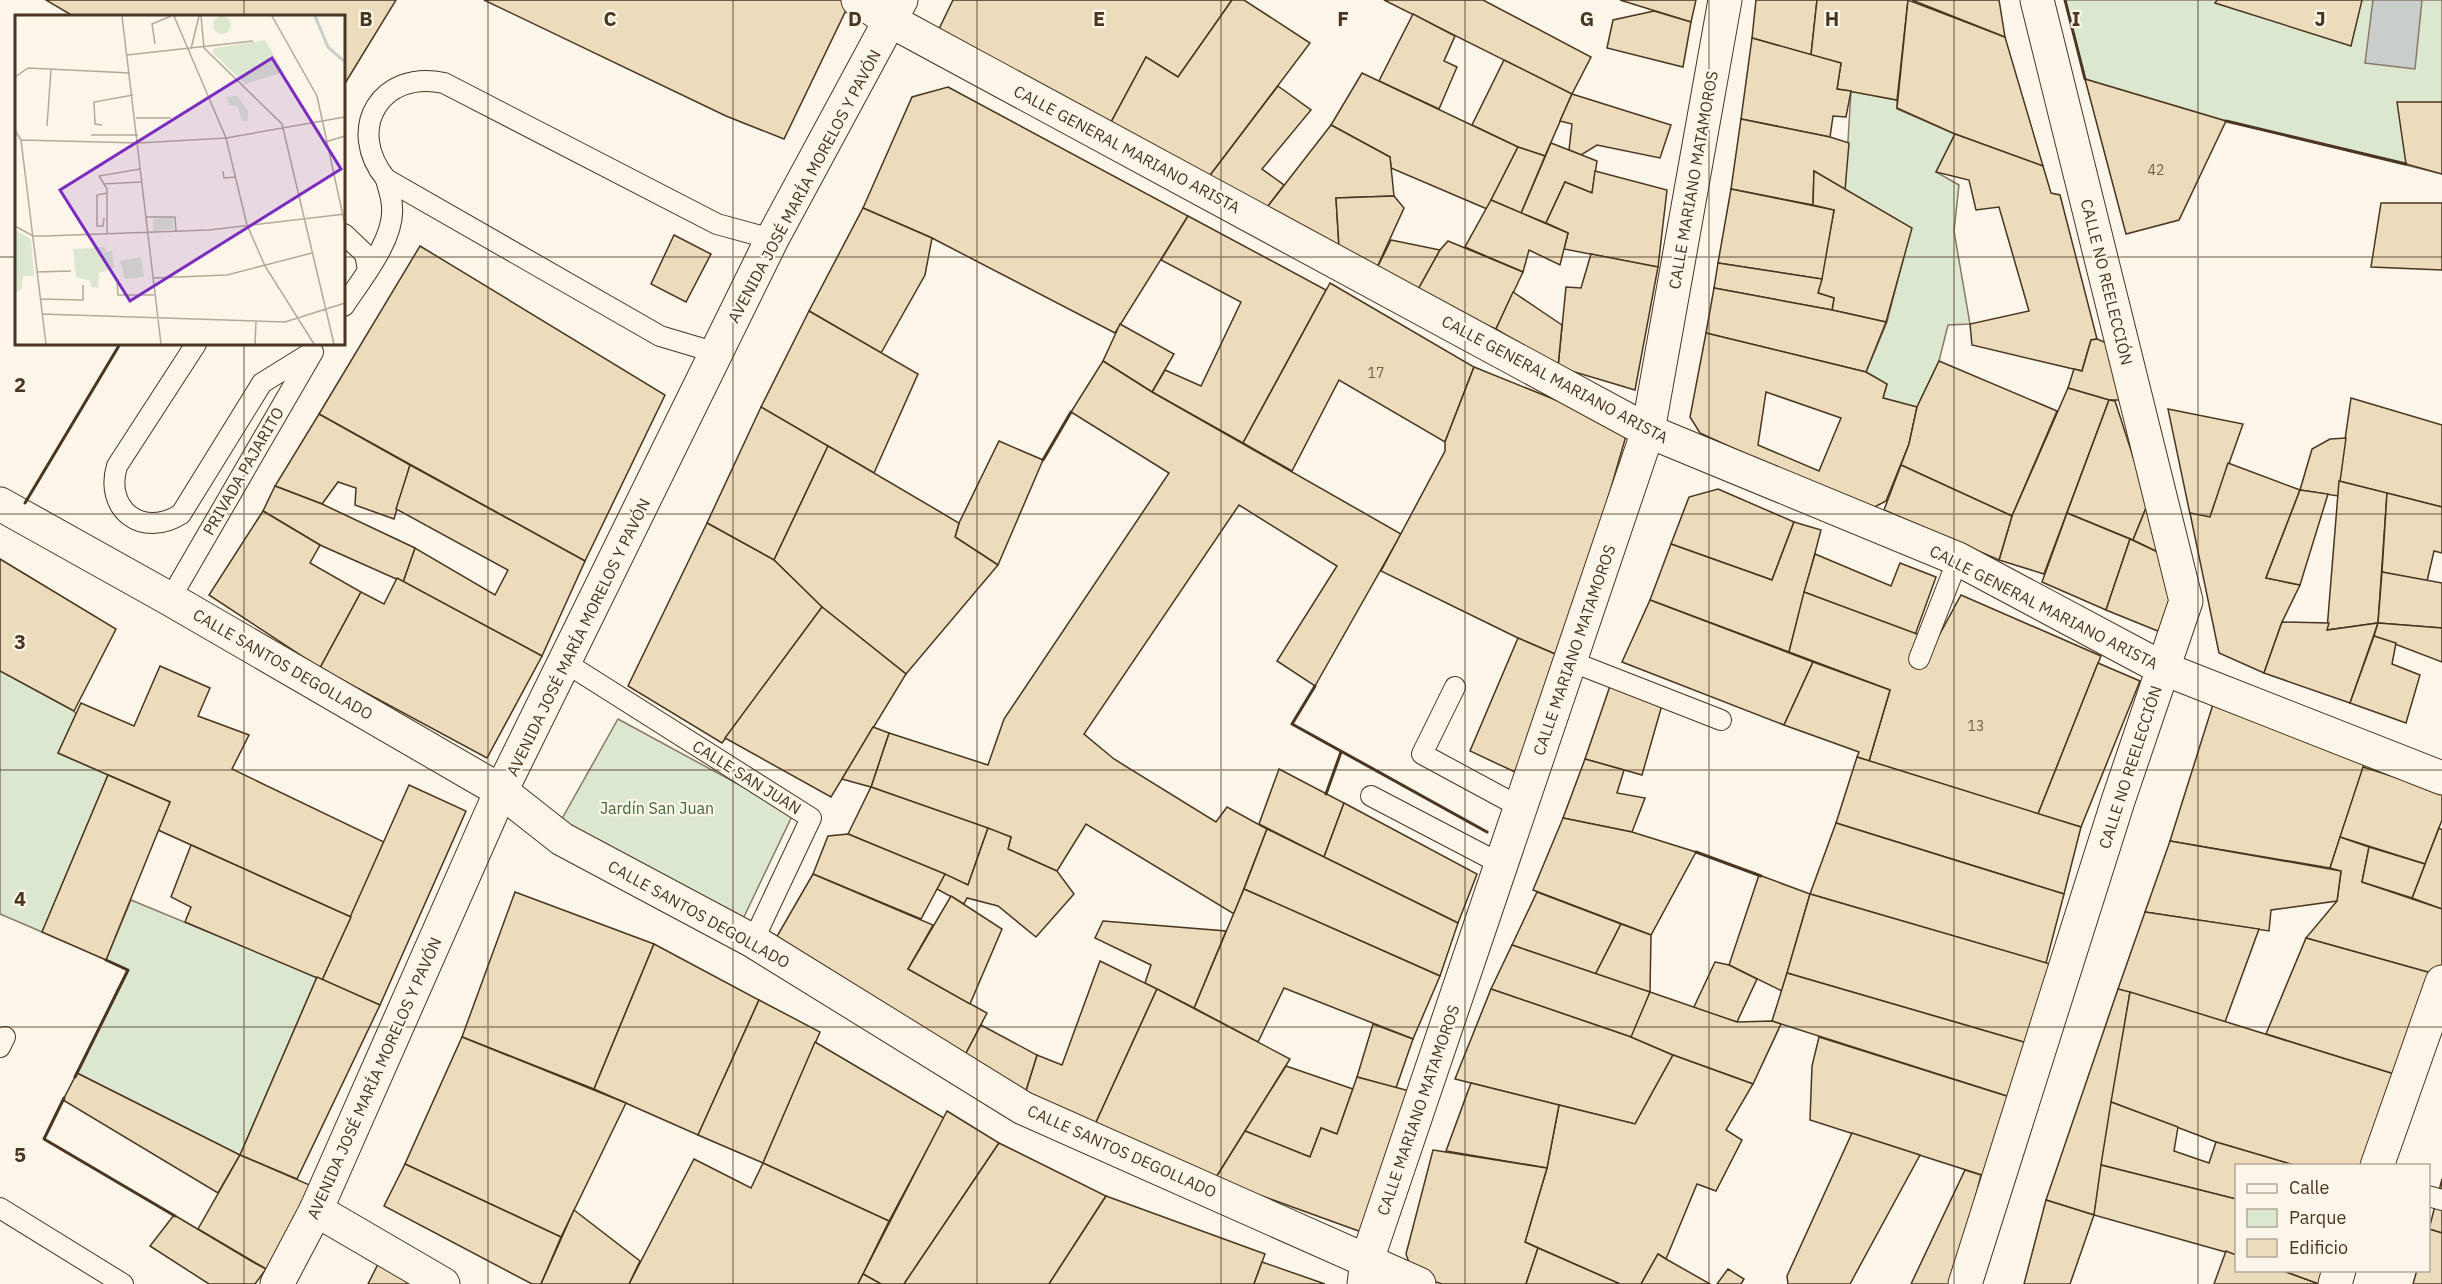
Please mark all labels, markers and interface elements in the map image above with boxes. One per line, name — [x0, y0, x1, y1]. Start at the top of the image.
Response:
text: B — [359, 5, 373, 32]
text: C — [603, 5, 617, 32]
text: D — [848, 5, 862, 32]
text: E — [1093, 5, 1105, 32]
text: F — [1337, 5, 1349, 32]
text: G — [1580, 5, 1594, 32]
text: H — [1825, 5, 1839, 32]
text: I — [2072, 5, 2080, 32]
text: J — [2314, 5, 2326, 32]
inset map — [15, 15, 345, 345]
street label: AVENIDA JOSÉ MARÍA MORELOS Y PAVÓN — [722, 45, 885, 326]
street label: CALLE MARIANO MATAMOROS — [1664, 69, 1722, 291]
street label: CALLE GENERAL MARIANO ARISTA — [1010, 81, 1244, 217]
house number: 42 — [2148, 161, 2164, 179]
street label: CALLE NO REELECCIÓN — [2077, 197, 2138, 367]
street label: CALLE GENERAL MARIANO ARISTA — [1438, 311, 1672, 447]
house number: 17 — [1368, 364, 1384, 382]
text: 2 — [14, 371, 26, 398]
street label: PRIVADA PAJARITO — [198, 403, 288, 539]
street label: AVENIDA JOSÉ MARÍA MORELOS Y PAVÓN — [501, 494, 654, 779]
street label: CALLE GENERAL MARIANO ARISTA — [1926, 541, 2162, 673]
street label: CALLE MARIANO MATAMOROS — [1528, 542, 1620, 758]
street label: CALLE SANTOS DEGOLLADO — [189, 604, 377, 724]
text: 3 — [14, 628, 26, 655]
street label: CALLE NO REELECCIÓN — [2093, 682, 2166, 851]
house number: 13 — [1968, 717, 1984, 735]
street label: CALLE SAN JUAN — [689, 736, 805, 818]
park label: Jardín San Juan — [600, 798, 714, 818]
street label: CALLE SANTOS DEGOLLADO — [605, 856, 793, 972]
text: 4 — [14, 885, 26, 912]
street label: AVENIDA JOSÉ MARÍA MORELOS Y PAVÓN — [302, 933, 445, 1222]
street label: CALLE MARIANO MATAMOROS — [1372, 1002, 1464, 1218]
street label: CALLE SANTOS DEGOLLADO — [1024, 1100, 1220, 1202]
text: 5 — [14, 1141, 26, 1168]
legend — [2235, 1164, 2430, 1272]
text: Calle — [2289, 1176, 2329, 1199]
text: Parque — [2289, 1206, 2347, 1229]
text: Edificio — [2289, 1236, 2348, 1259]

